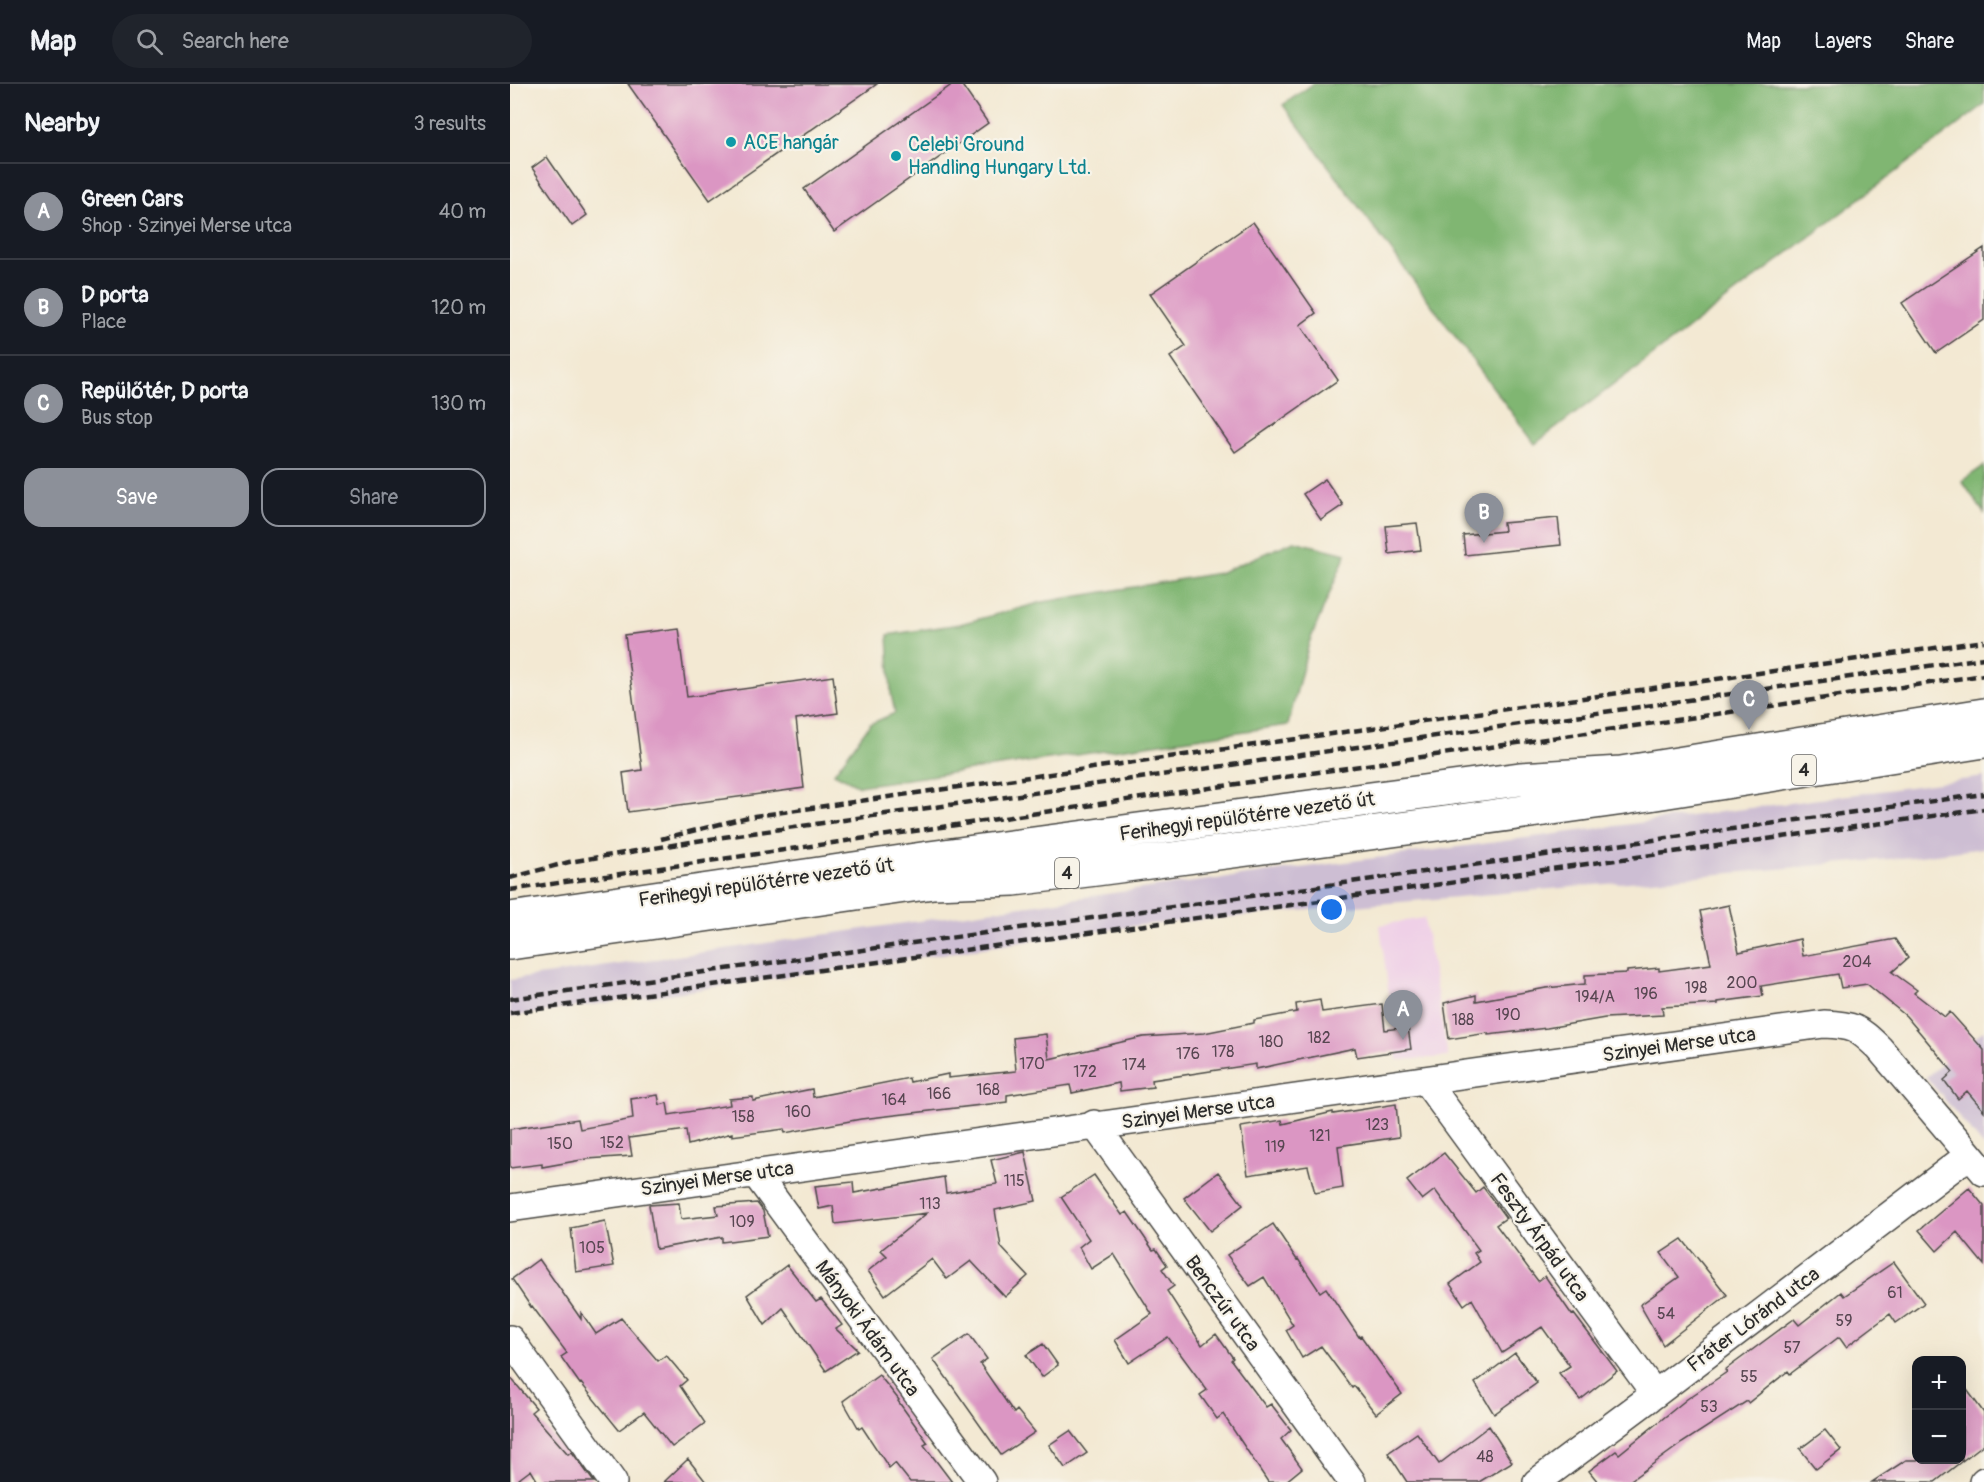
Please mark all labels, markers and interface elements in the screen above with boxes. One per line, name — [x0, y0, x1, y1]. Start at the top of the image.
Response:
search box — [112, 14, 532, 68]
text: Map — [30, 24, 76, 59]
icon: search — [133, 25, 166, 58]
text: Search here — [181, 27, 289, 55]
text: Map — [1746, 28, 1781, 55]
text: Layers — [1814, 28, 1872, 55]
text: Share — [1905, 28, 1954, 55]
text: Nearby — [24, 107, 100, 139]
text: 3 results — [414, 111, 486, 136]
place label: ACE hangár — [743, 130, 839, 155]
place label: Celebi Ground Handling Hungary Ltd. — [908, 132, 1091, 180]
marker: ACE hangár — [724, 135, 738, 149]
marker: Celebi Ground Handling Hungary Ltd. — [889, 149, 903, 163]
text: Green Cars — [81, 185, 183, 213]
text: A — [37, 199, 50, 224]
text: 40 m — [439, 199, 486, 224]
text: Shop · Szinyei Merse utca — [81, 213, 292, 238]
text: D porta — [81, 281, 149, 309]
text: B — [38, 295, 49, 320]
text: 120 m — [431, 295, 486, 320]
text: Place — [81, 309, 126, 334]
text: Repülőtér, D porta — [81, 377, 249, 405]
text: C — [37, 391, 50, 416]
text: 130 m — [431, 391, 486, 416]
text: Bus stop — [81, 405, 153, 430]
button: Save — [24, 468, 249, 527]
button: Share — [261, 468, 486, 527]
pin: B — [1464, 494, 1504, 543]
pin: C — [1730, 680, 1768, 730]
road number: 4 — [1792, 755, 1816, 785]
street label: Ferihegyi repülőtérre vezető út — [1118, 786, 1377, 847]
street label: Ferihegyi repülőtérre vezető út — [637, 852, 896, 913]
road number: 4 — [1055, 858, 1079, 888]
your location — [1317, 895, 1346, 924]
house number: 204 — [1842, 952, 1872, 972]
house number: 200 — [1727, 973, 1757, 993]
house number: 198 — [1685, 978, 1707, 998]
house number: 196 — [1634, 984, 1658, 1004]
house number: 194/A — [1575, 987, 1615, 1007]
pin: A — [1384, 990, 1422, 1040]
house number: 190 — [1495, 1005, 1521, 1025]
house number: 188 — [1452, 1010, 1474, 1030]
street label: Szinyei Merse utca — [1601, 1021, 1757, 1068]
house number: 182 — [1307, 1028, 1331, 1048]
house number: 180 — [1258, 1032, 1284, 1052]
house number: 178 — [1212, 1042, 1234, 1062]
house number: 176 — [1176, 1044, 1200, 1064]
house number: 170 — [1019, 1054, 1045, 1074]
house number: 174 — [1122, 1055, 1146, 1075]
house number: 172 — [1073, 1062, 1097, 1082]
house number: 168 — [976, 1080, 1000, 1100]
house number: 166 — [927, 1084, 951, 1104]
street label: Szinyei Merse utca — [1120, 1088, 1276, 1135]
house number: 164 — [882, 1090, 906, 1110]
house number: 160 — [785, 1102, 811, 1122]
house number: 158 — [732, 1107, 755, 1127]
house number: 123 — [1365, 1115, 1389, 1135]
house number: 121 — [1309, 1126, 1331, 1146]
house number: 152 — [600, 1133, 624, 1153]
house number: 150 — [547, 1134, 573, 1154]
house number: 119 — [1265, 1137, 1285, 1157]
street label: Szinyei Merse utca — [639, 1155, 795, 1202]
street label: Feszty Árpád utca — [1485, 1168, 1595, 1306]
house number: 115 — [1003, 1171, 1025, 1191]
house number: 113 — [919, 1194, 941, 1214]
house number: 109 — [729, 1212, 755, 1232]
house number: 105 — [579, 1238, 605, 1258]
street label: Benczúr utca — [1180, 1251, 1266, 1356]
street label: Mányoki Ádám utca — [810, 1255, 925, 1401]
street label: Fráter Lóránd utca — [1682, 1261, 1825, 1377]
house number: 61 — [1887, 1283, 1903, 1303]
house number: 54 — [1657, 1304, 1675, 1324]
house number: 59 — [1836, 1311, 1852, 1331]
house number: 57 — [1783, 1338, 1801, 1358]
map controls — [1912, 1356, 1966, 1464]
button: + — [1912, 1356, 1966, 1410]
house number: 55 — [1740, 1367, 1758, 1387]
house number: 53 — [1700, 1397, 1718, 1417]
button: − — [1912, 1410, 1966, 1464]
house number: 48 — [1476, 1447, 1494, 1467]

